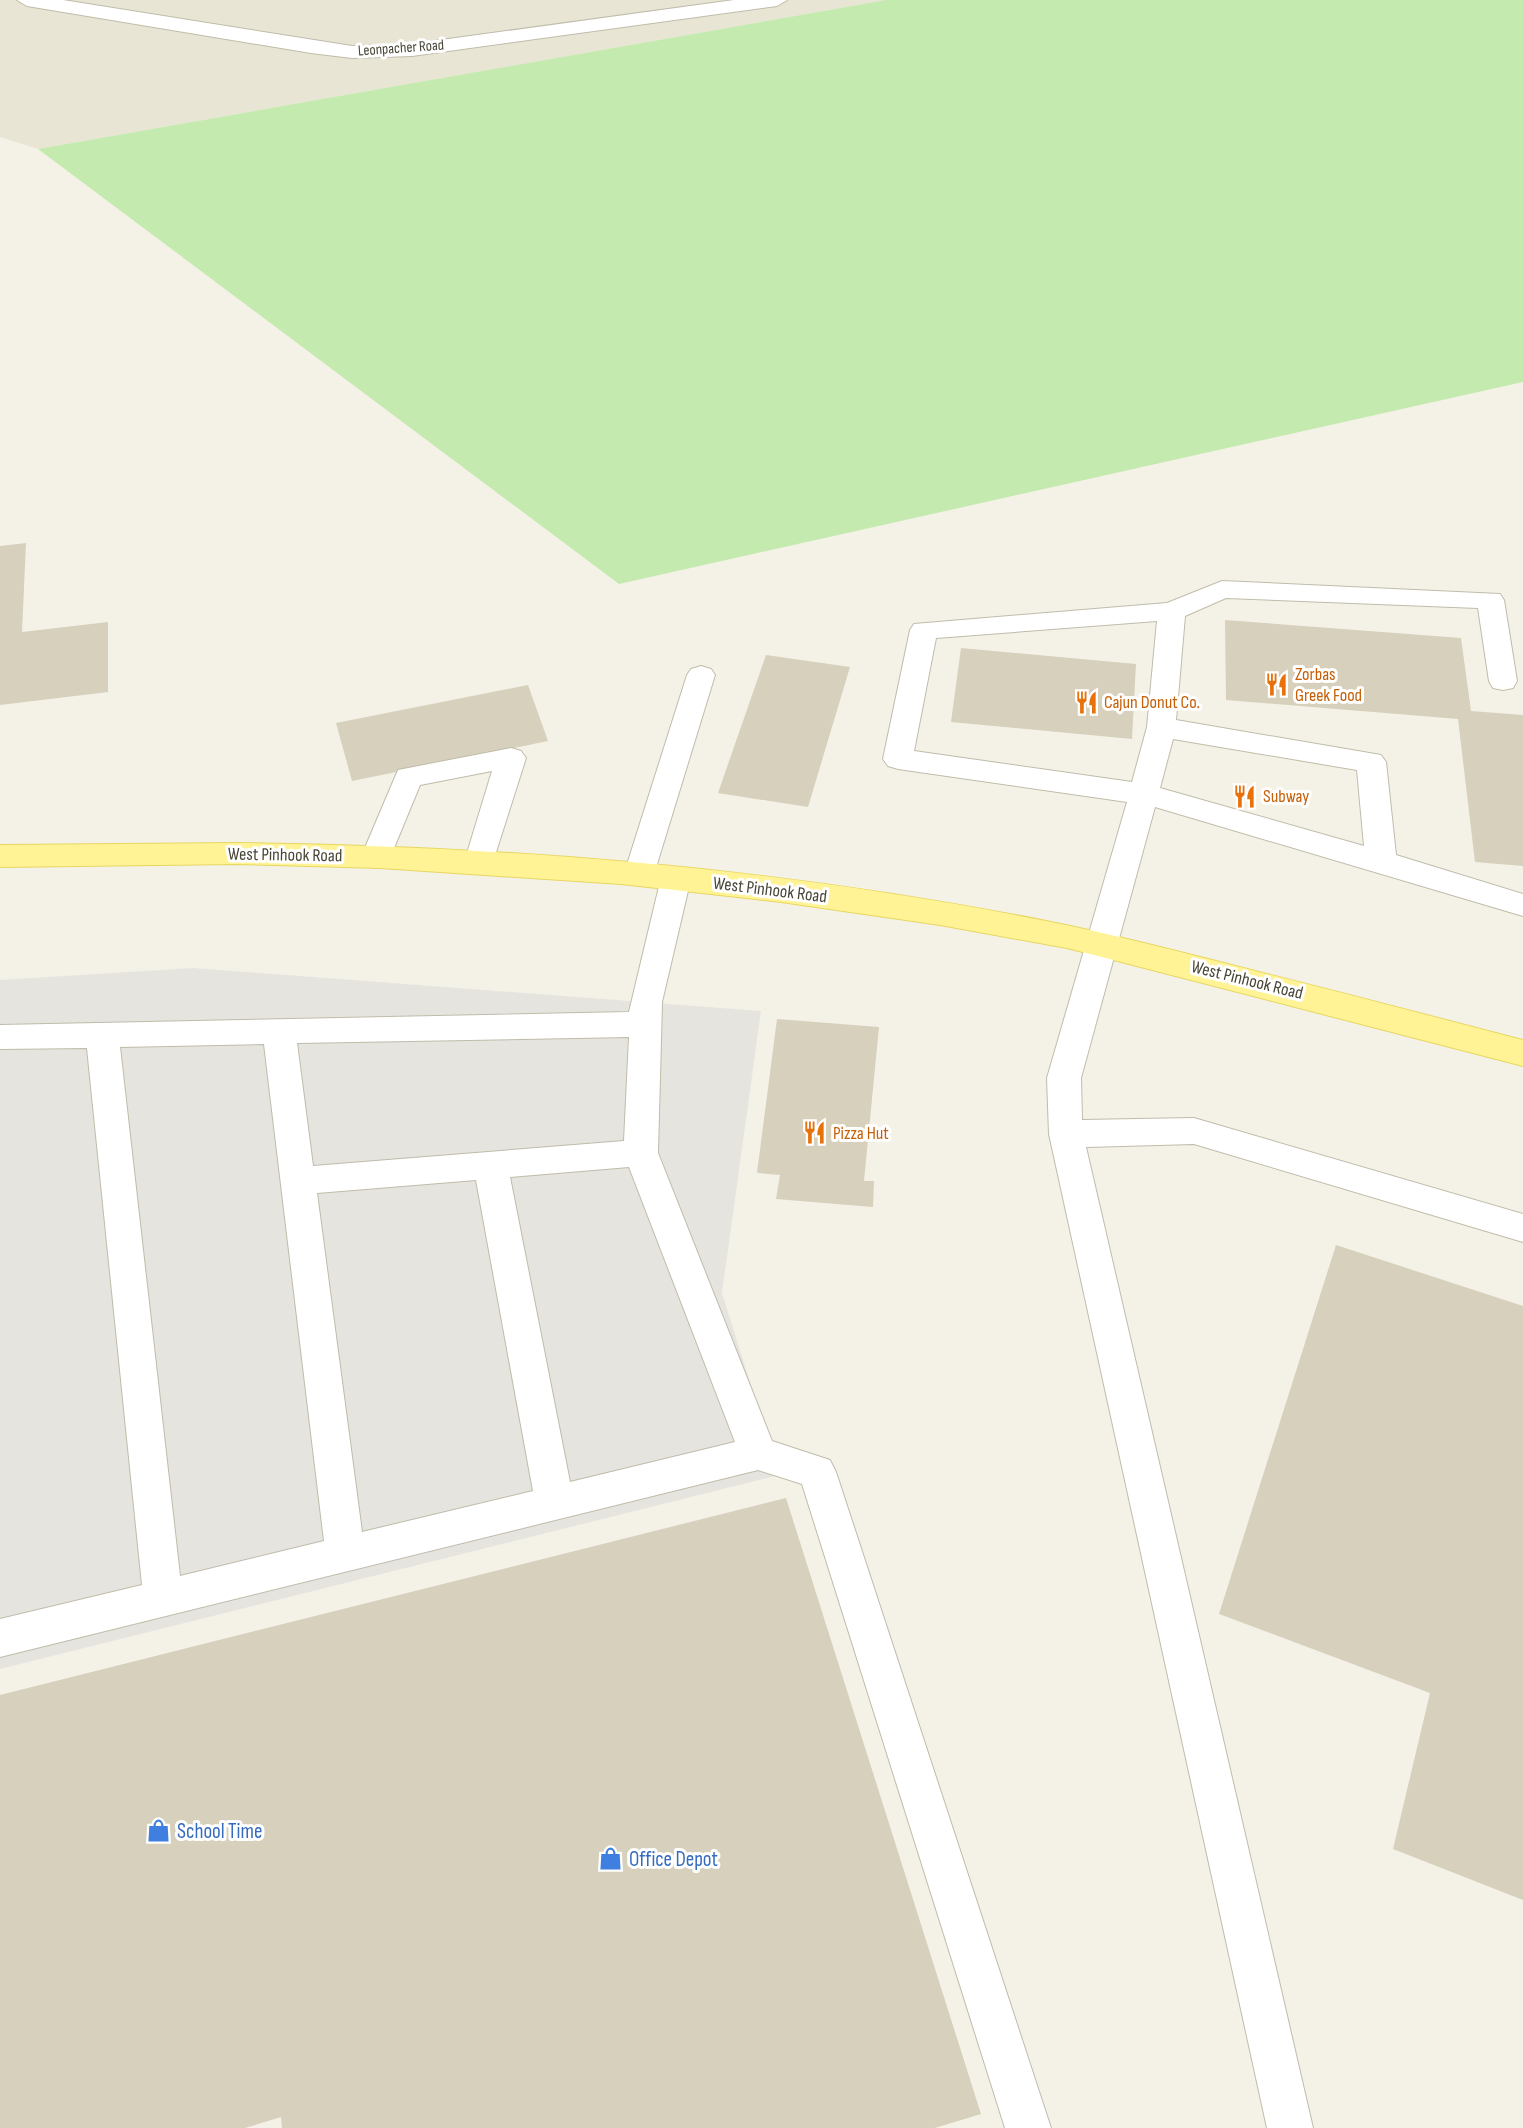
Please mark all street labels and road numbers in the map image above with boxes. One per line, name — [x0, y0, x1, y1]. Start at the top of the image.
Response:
street label: Leonpacher Road — [357, 36, 445, 60]
street label: West Pinhook Road — [228, 844, 342, 866]
street label: West Pinhook Road — [712, 873, 828, 907]
street label: West Pinhook Road — [1189, 956, 1305, 1004]

